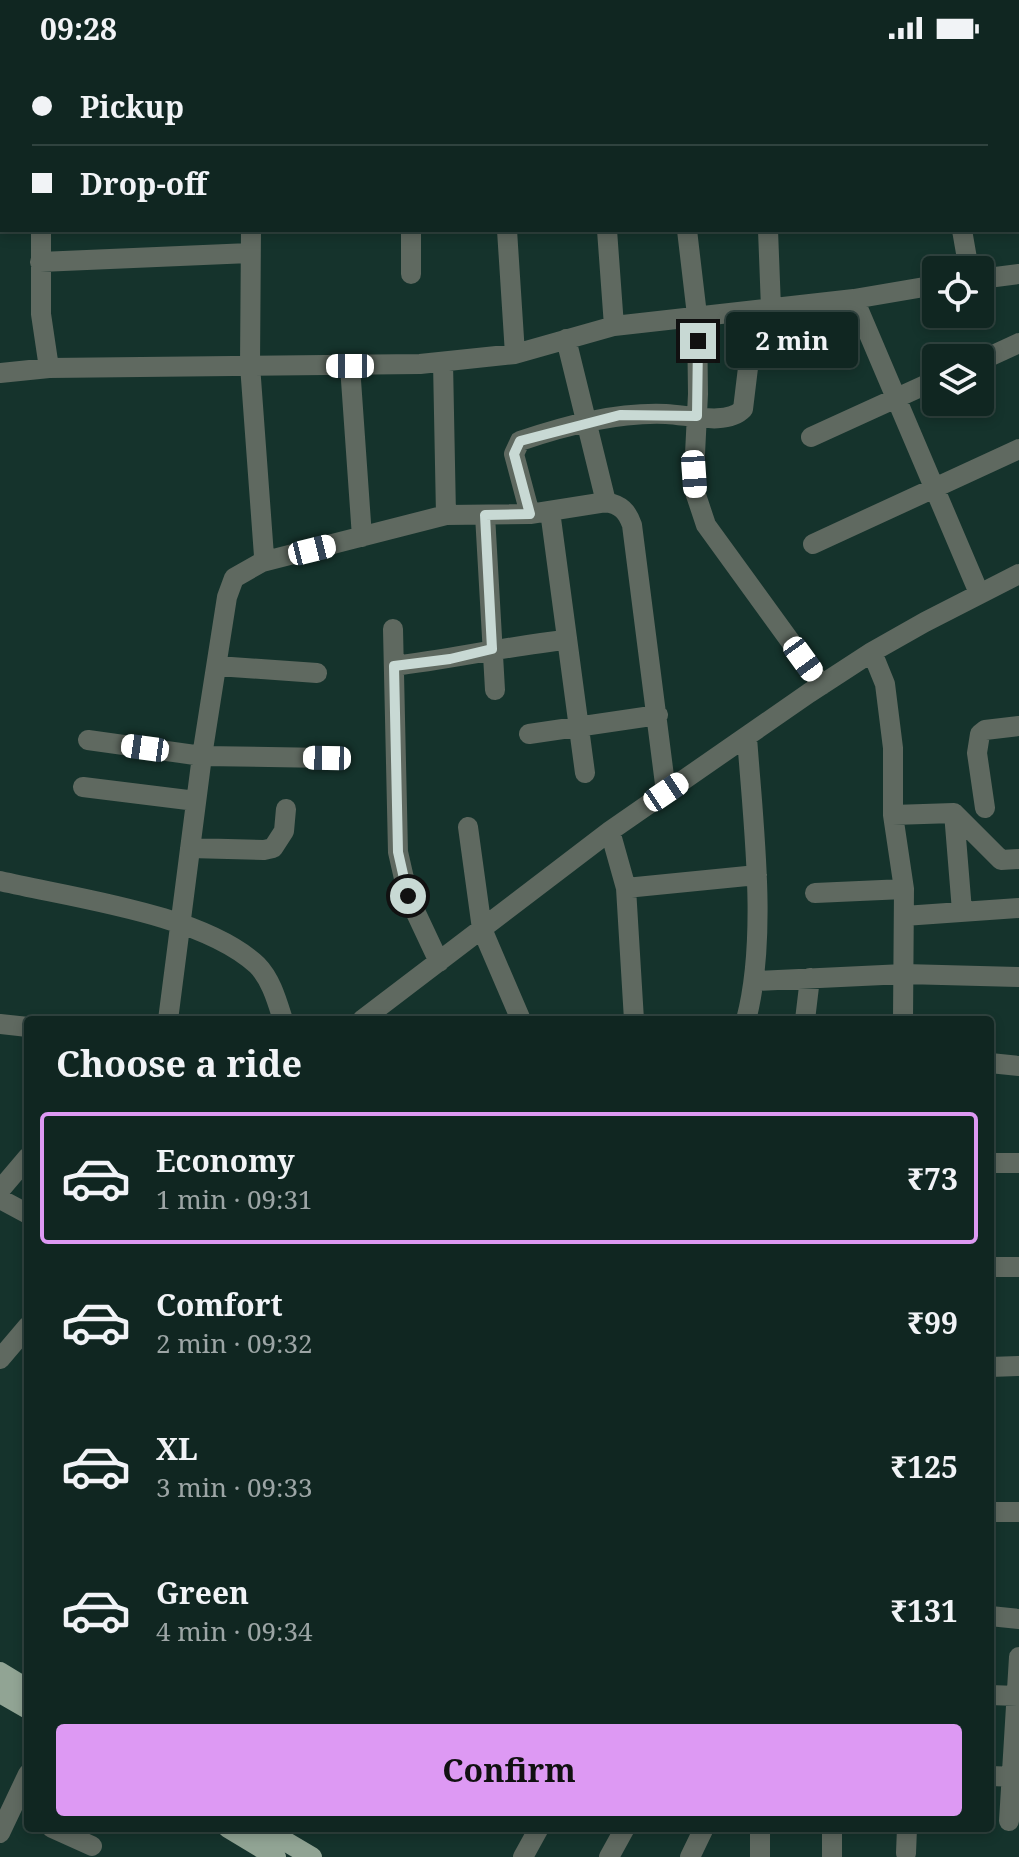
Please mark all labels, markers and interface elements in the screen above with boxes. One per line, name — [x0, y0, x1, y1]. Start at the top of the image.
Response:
text: 09:28 — [40, 8, 117, 49]
text: Pickup — [80, 86, 184, 127]
text: Drop-off — [80, 163, 207, 204]
map controls — [922, 256, 994, 416]
button: locate — [922, 256, 994, 328]
callout: 2 min — [726, 313, 858, 369]
text: 2 min — [755, 322, 829, 358]
route end — [680, 323, 716, 359]
button: layers — [922, 344, 994, 416]
car — [326, 354, 374, 378]
car — [680, 449, 708, 499]
car — [286, 533, 338, 567]
car — [779, 633, 827, 685]
car — [120, 733, 170, 763]
car — [303, 746, 351, 770]
car — [639, 769, 693, 815]
route start — [390, 878, 426, 914]
text: Choose a ride — [56, 1039, 302, 1088]
text: Economy — [156, 1140, 295, 1181]
icon: car — [60, 1142, 132, 1214]
text: ₹73 — [907, 1158, 958, 1199]
text: 1 min · 09:31 — [156, 1181, 313, 1217]
text: Comfort — [156, 1284, 283, 1325]
icon: car — [60, 1286, 132, 1358]
text: ₹99 — [907, 1302, 958, 1343]
text: 2 min · 09:32 — [156, 1325, 313, 1361]
text: XL — [156, 1428, 198, 1469]
icon: car — [60, 1430, 132, 1502]
text: ₹125 — [890, 1446, 958, 1487]
text: 3 min · 09:33 — [156, 1469, 313, 1505]
text: Green — [156, 1572, 249, 1613]
icon: car — [60, 1574, 132, 1646]
text: ₹131 — [890, 1590, 958, 1631]
text: 4 min · 09:34 — [156, 1613, 313, 1649]
button: Confirm — [56, 1724, 962, 1816]

